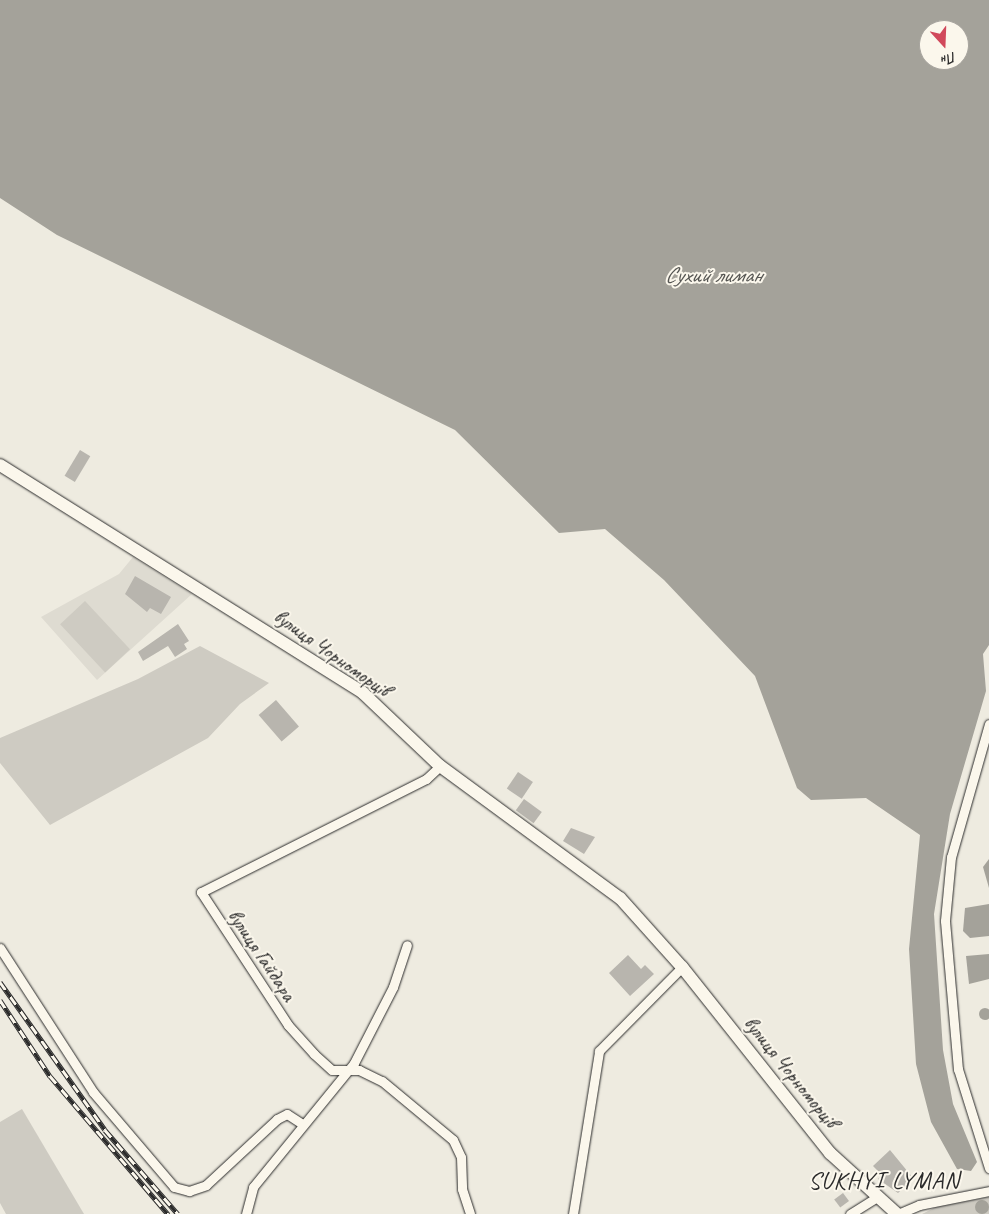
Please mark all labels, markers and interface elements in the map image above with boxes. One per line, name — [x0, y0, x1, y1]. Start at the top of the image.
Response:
north arrow — [919, 20, 969, 70]
text: Пн — [939, 48, 959, 69]
water label: Сухий лиман — [665, 263, 761, 289]
street label: вулиця Чорноморців — [269, 604, 395, 702]
street label: вулиця Гайдара — [222, 904, 302, 1006]
street label: вулиця Чорноморців — [738, 1011, 844, 1133]
district label: SUKHYI LYMAN — [807, 1167, 961, 1195]

